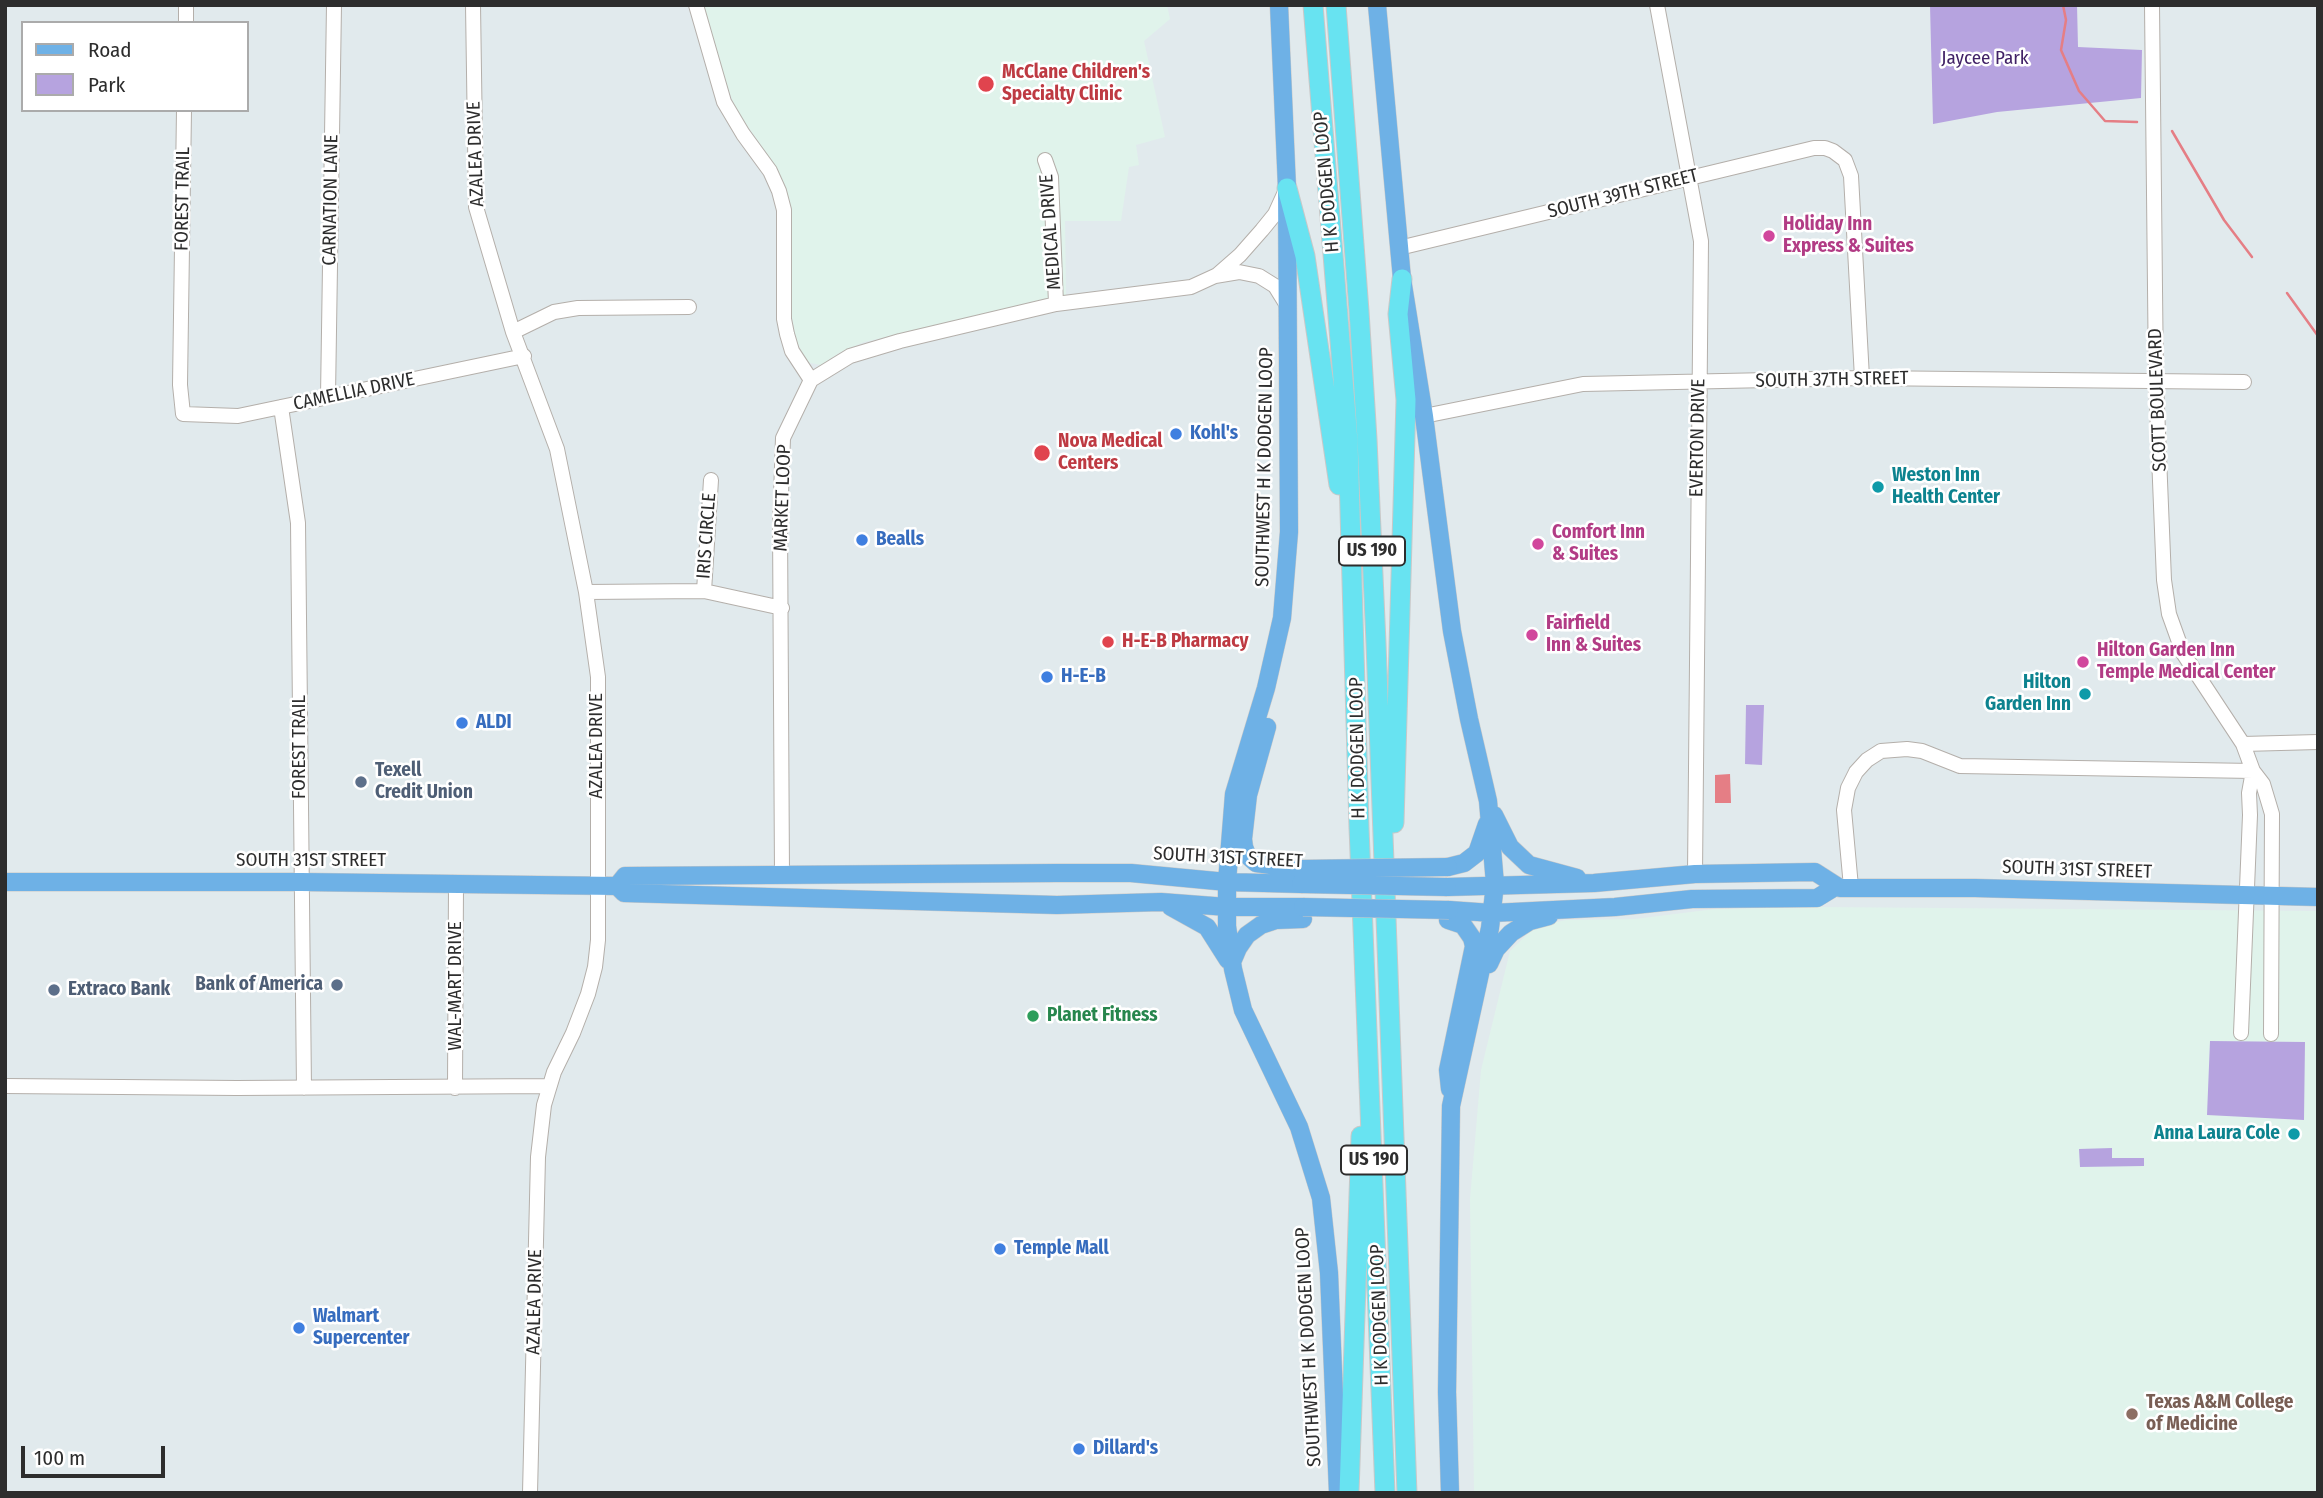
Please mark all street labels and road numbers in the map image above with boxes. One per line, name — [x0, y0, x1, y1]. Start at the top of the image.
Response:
street label: AZALEA DRIVE — [463, 101, 489, 207]
street label: H K DODGEN LOOP — [1309, 110, 1345, 254]
street label: CARNATION LANE — [318, 134, 344, 266]
street label: FOREST TRAIL — [171, 147, 195, 251]
street label: SOUTH 39TH STREET — [1545, 164, 1701, 224]
street label: MEDICAL DRIVE — [1036, 173, 1066, 291]
street label: SCOTT BOULEVARD — [2144, 328, 2172, 472]
street label: SOUTHWEST H K DODGEN LOOP — [1252, 347, 1278, 587]
street label: SOUTH 37TH STREET — [1755, 367, 1909, 393]
street label: CAMELLIA DRIVE — [291, 368, 417, 416]
street label: EVERTON DRIVE — [1686, 379, 1710, 497]
street label: MARKET LOOP — [770, 444, 796, 552]
street label: IRIS CIRCLE — [693, 492, 721, 580]
road number: US 190 — [1339, 536, 1405, 566]
street label: H K DODGEN LOOP — [1345, 677, 1371, 819]
street label: AZALEA DRIVE — [586, 693, 608, 799]
street label: FOREST TRAIL — [289, 695, 311, 799]
street label: SOUTH 31ST STREET — [1153, 843, 1303, 873]
street label: SOUTH 31ST STREET — [236, 850, 386, 872]
street label: SOUTH 31ST STREET — [2002, 856, 2152, 884]
street label: WAL-MART DRIVE — [445, 921, 467, 1051]
road number: US 190 — [1341, 1146, 1407, 1175]
street label: SOUTHWEST H K DODGEN LOOP — [1291, 1227, 1327, 1467]
street label: H K DODGEN LOOP — [1366, 1244, 1394, 1386]
street label: AZALEA DRIVE — [523, 1249, 547, 1355]

